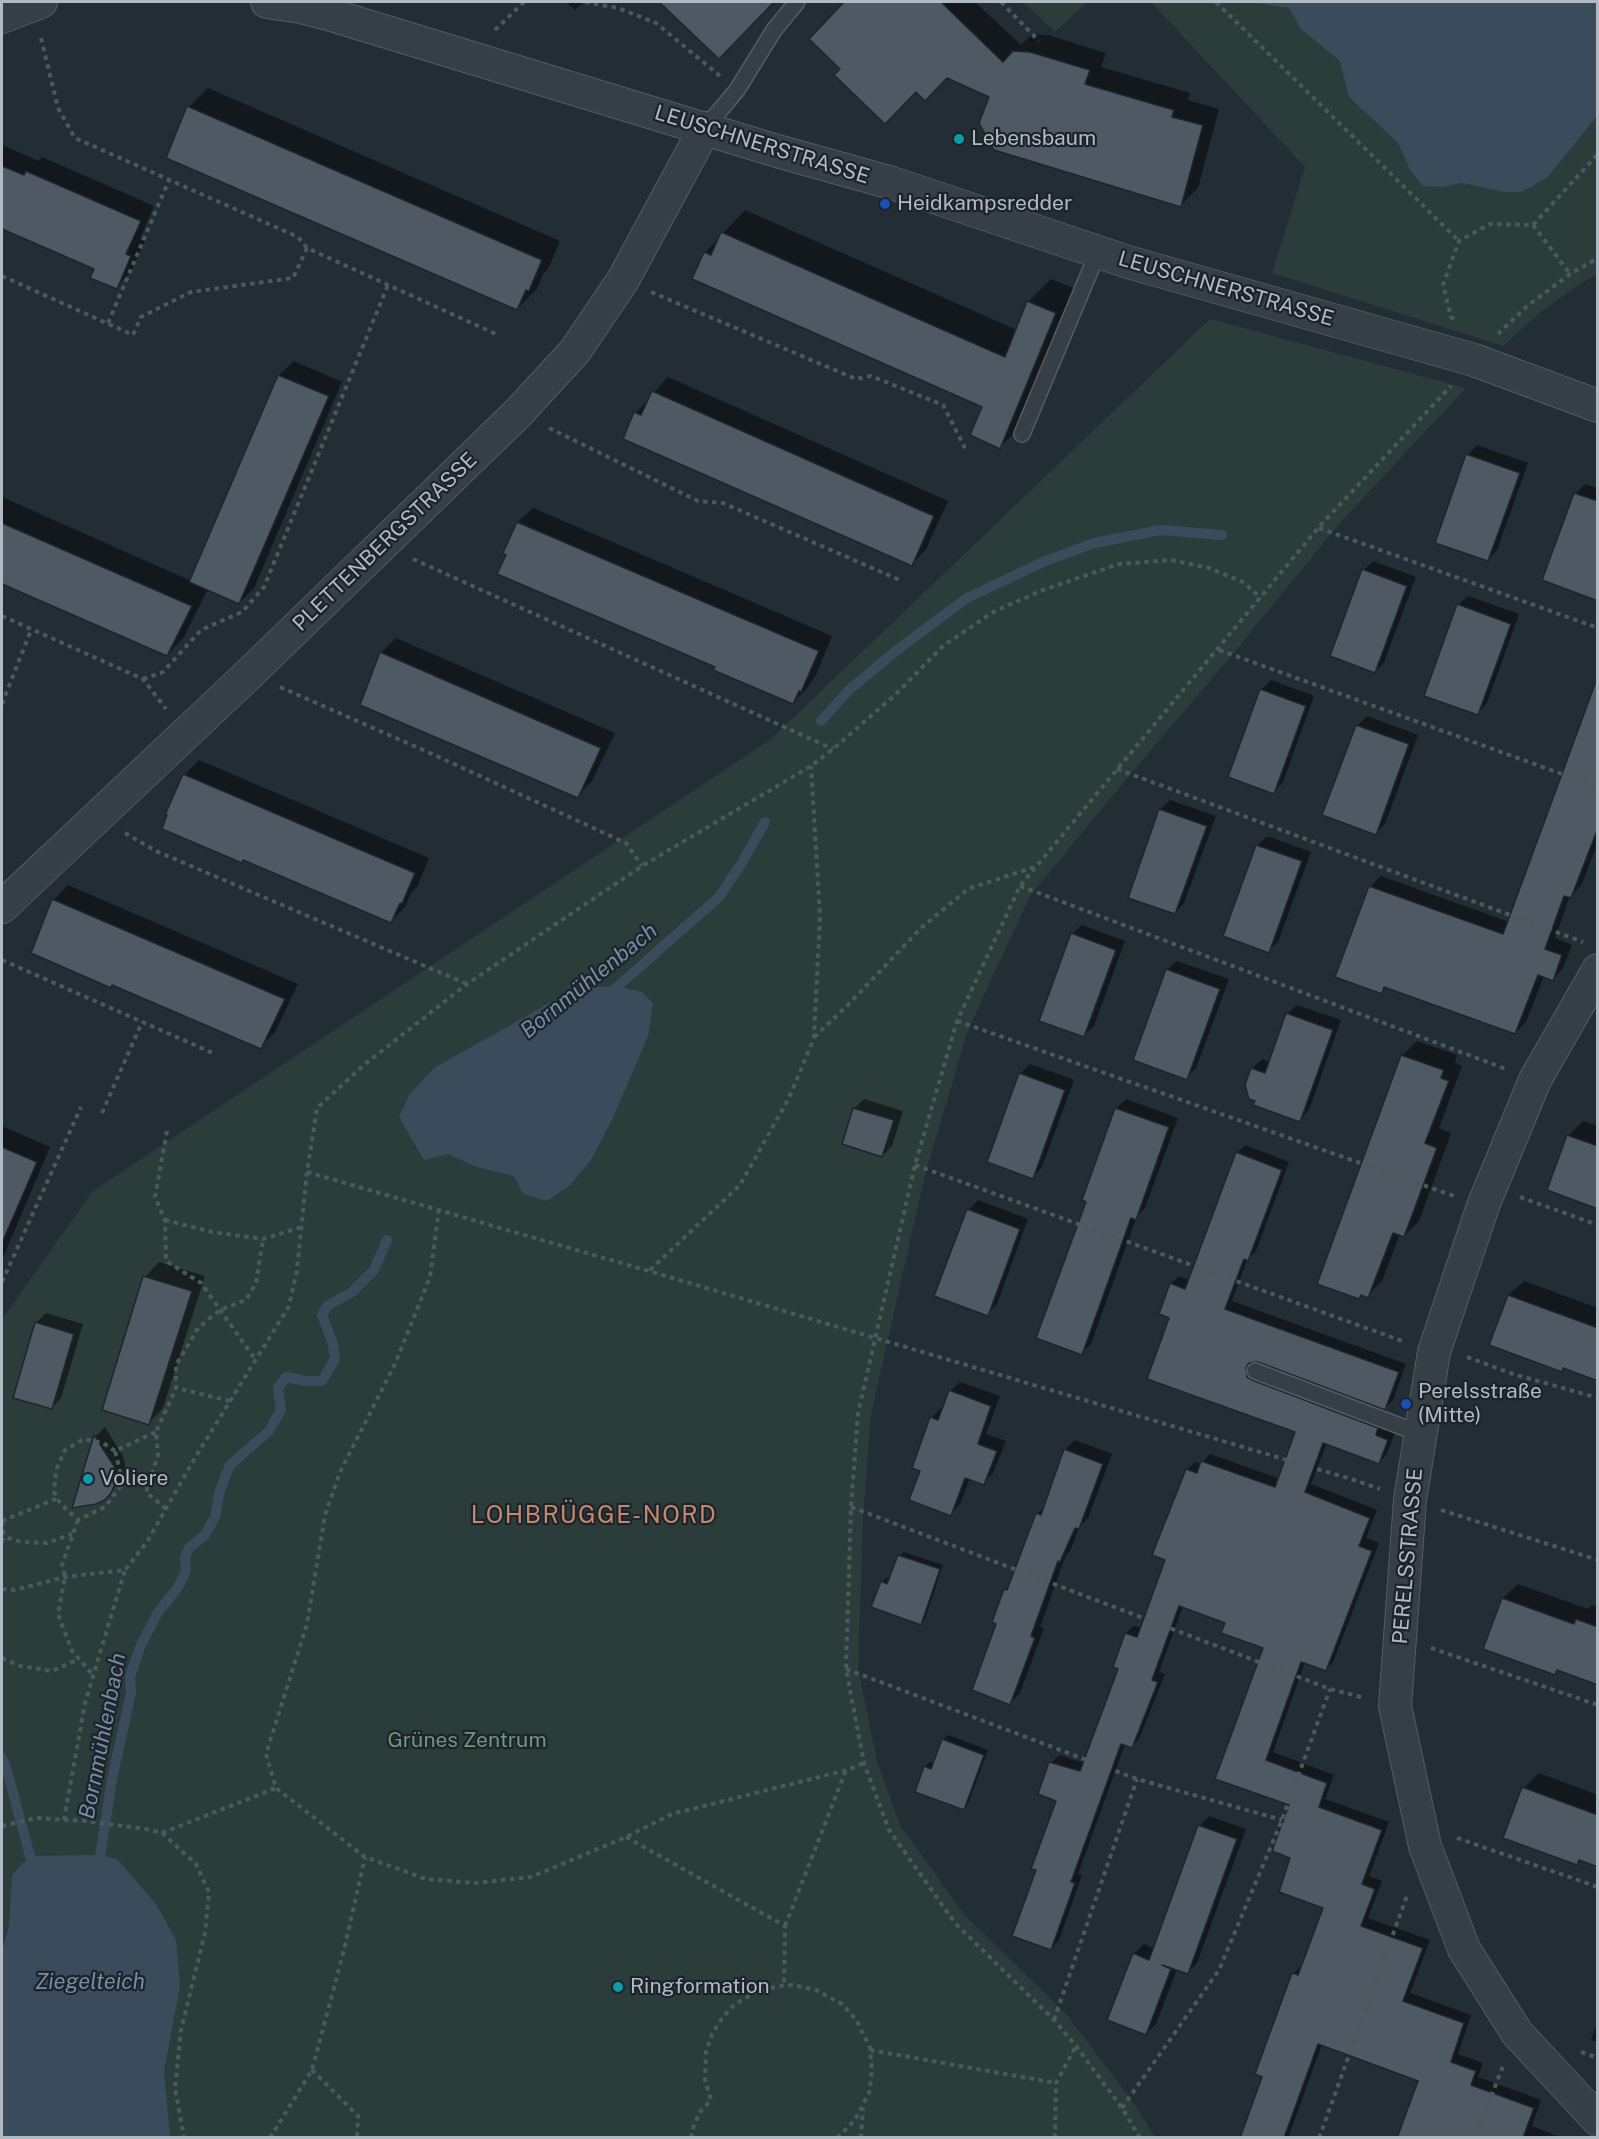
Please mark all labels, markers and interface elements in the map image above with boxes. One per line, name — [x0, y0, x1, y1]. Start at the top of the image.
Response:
street label: LEUSCHNERSTRASSE — [652, 100, 872, 190]
place label: Lebensbaum — [971, 126, 1096, 152]
marker: Lebensbaum — [952, 132, 966, 146]
place label: Heidkampsredder — [897, 191, 1072, 217]
marker: Heidkampsredder — [878, 197, 892, 211]
street label: LEUSCHNERSTRASSE — [1115, 246, 1337, 332]
street label: PLETTENBERGSTRASSE — [288, 447, 482, 637]
water label: Bornmühlenbach — [515, 918, 663, 1044]
place label: Perelsstraße (Mitte) — [1418, 1379, 1542, 1429]
marker: Perelsstraße (Mitte) — [1399, 1397, 1413, 1411]
place label: Voliere — [100, 1466, 168, 1492]
street label: PERELSSTRASSE — [1388, 1467, 1428, 1645]
marker: Voliere — [81, 1472, 95, 1486]
district label: LOHBRÜGGE-NORD — [471, 1502, 717, 1530]
water label: Bornmühlenbach — [74, 1651, 132, 1821]
park label: Grünes Zentrum — [387, 1728, 547, 1754]
water label: Ziegelteich — [35, 1969, 145, 1995]
place label: Ringformation — [630, 1974, 770, 2000]
marker: Ringformation — [611, 1980, 625, 1994]

